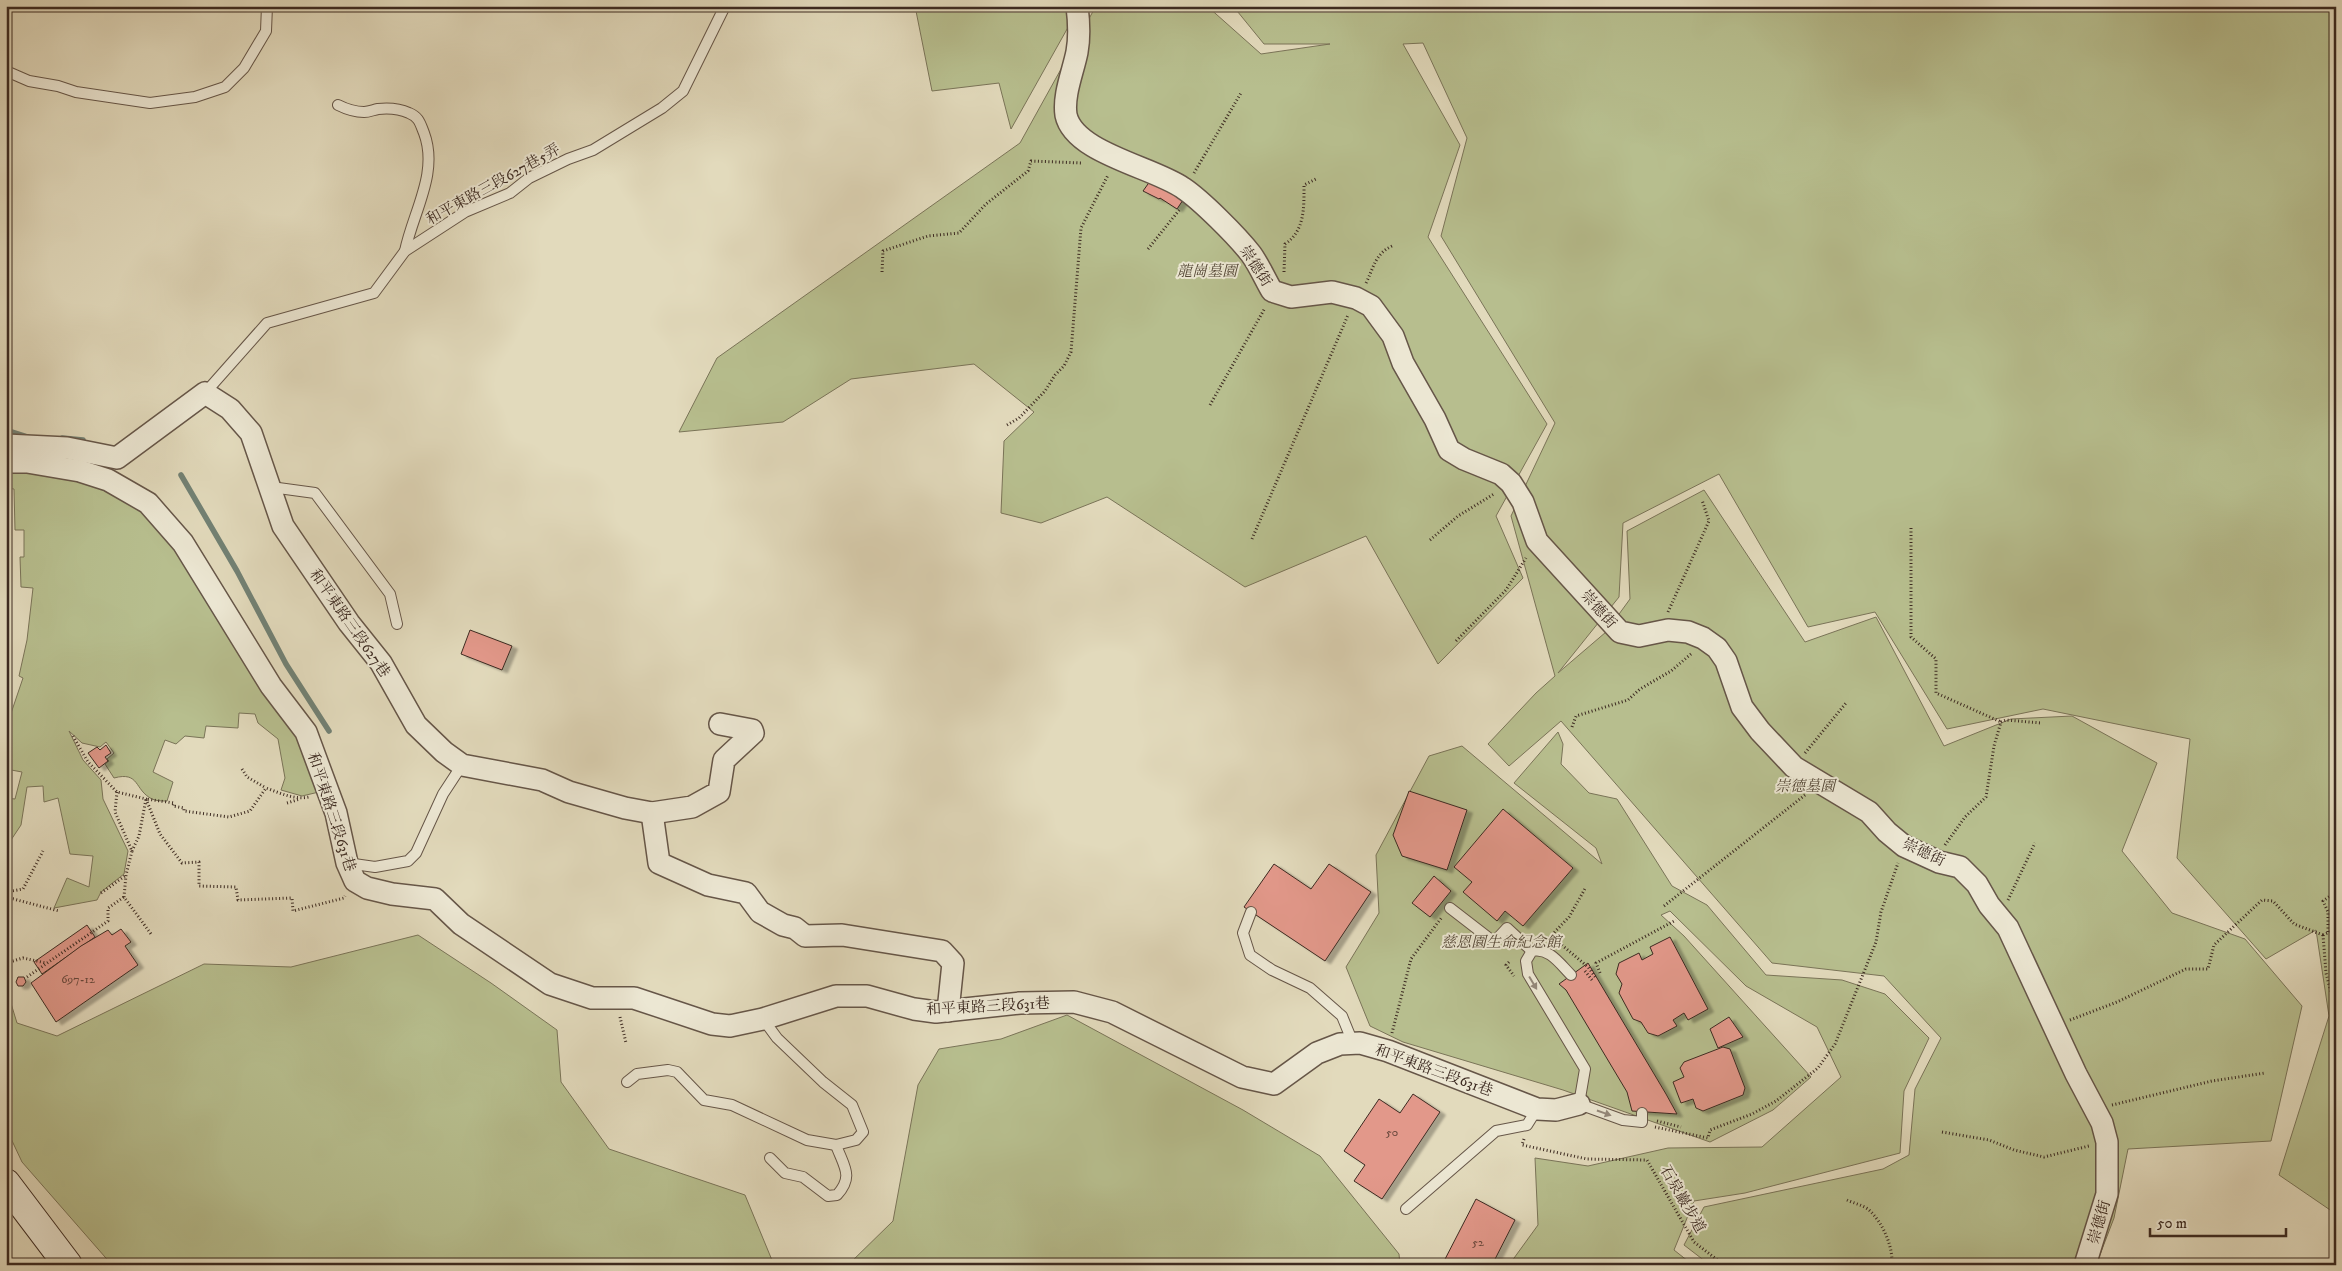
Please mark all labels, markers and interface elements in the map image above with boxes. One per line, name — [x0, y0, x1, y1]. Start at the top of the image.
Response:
street label: 和平東路三段627巷5弄 — [423, 140, 564, 229]
street label: 崇德街 — [1235, 242, 1276, 290]
park label: 龍崗墓園 — [1177, 262, 1239, 281]
street label: 和平東路三段627巷 — [305, 566, 394, 681]
street label: 崇德街 — [1577, 586, 1621, 632]
street label: 和平東路三段631巷 — [303, 750, 360, 874]
park label: 崇德墓園 — [1775, 777, 1837, 796]
street label: 崇德街 — [1899, 834, 1948, 871]
park label: 慈恩園生命紀念館 — [1441, 933, 1564, 952]
house number: 697-12 — [61, 972, 95, 987]
one-way arrow — [1529, 976, 1538, 989]
street label: 和平東路三段631巷 — [926, 994, 1050, 1019]
street label: 和平東路三段631巷 — [1372, 1040, 1495, 1101]
one-way arrow — [1596, 1110, 1611, 1117]
house number: 50 — [1386, 1125, 1398, 1140]
street label: 石泉巖步道 — [1656, 1162, 1710, 1236]
street label: 崇德街 — [2084, 1198, 2115, 1246]
scale bar — [2150, 1206, 2286, 1238]
text: 50 m — [2157, 1214, 2187, 1233]
house number: 52 — [1472, 1235, 1484, 1250]

